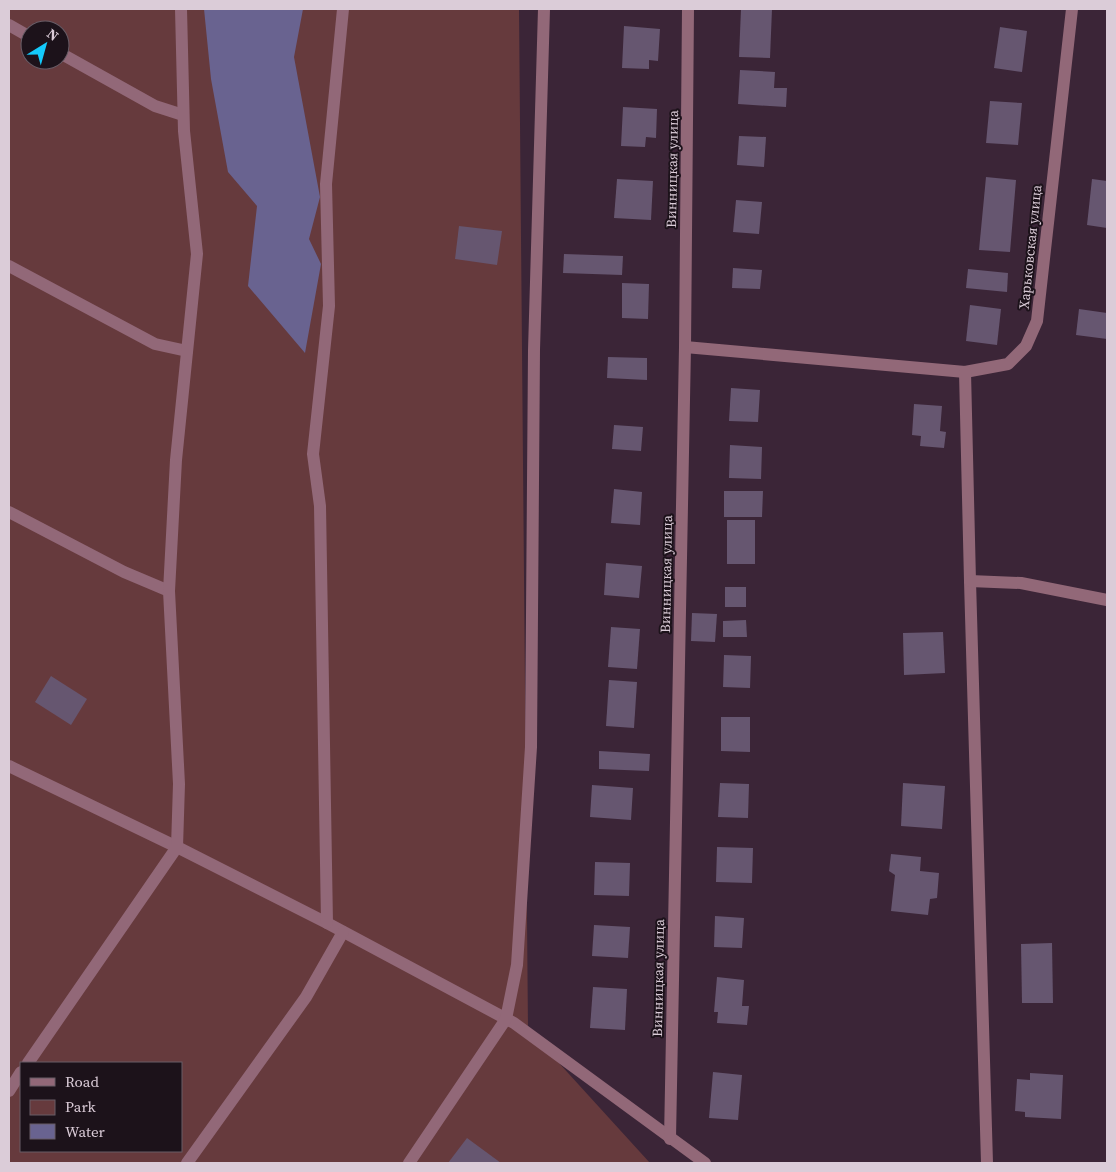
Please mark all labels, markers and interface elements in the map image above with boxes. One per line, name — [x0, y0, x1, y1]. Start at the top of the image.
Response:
north arrow — [20, 20, 70, 70]
text: N — [43, 24, 63, 46]
street label: Винницкая улица — [661, 109, 683, 228]
street label: Харьковская улица — [1014, 183, 1047, 310]
street label: Винницкая улица — [655, 514, 677, 633]
street label: Винницкая улица — [647, 918, 669, 1037]
legend — [20, 1062, 182, 1152]
text: Road — [65, 1071, 99, 1092]
text: Park — [65, 1096, 97, 1117]
text: Water — [65, 1121, 106, 1142]

